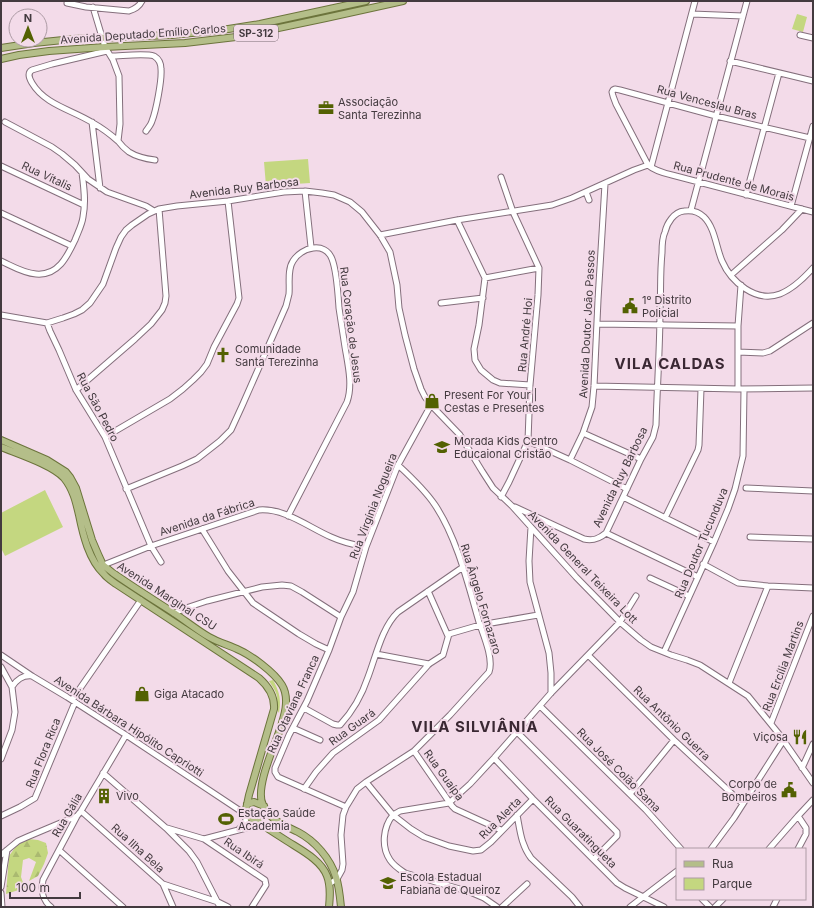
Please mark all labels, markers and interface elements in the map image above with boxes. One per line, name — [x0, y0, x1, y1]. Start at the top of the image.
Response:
north arrow — [8, 8, 48, 48]
text: N — [24, 11, 32, 25]
street label: Avenida Deputado Emílio Carlos — [60, 21, 226, 47]
road number: SP-312 — [234, 25, 278, 41]
street label: Rua Venceslau Bras — [655, 82, 759, 122]
place label: Associação Santa Terezinha — [338, 95, 421, 122]
office icon: Associação Santa Terezinha — [317, 99, 335, 117]
street label: Rua Vitalis — [20, 158, 75, 194]
street label: Rua Prudente de Morais — [672, 158, 796, 204]
street label: Avenida Ruy Barbosa — [188, 174, 300, 202]
street label: Avenida Doutor João Passos — [576, 249, 598, 399]
street label: Rua Coração de Jesus — [337, 266, 365, 384]
place label: 1º Distrito Policial — [642, 293, 692, 320]
street label: Rua André Hoi — [515, 297, 535, 373]
public building icon: 1º Distrito Policial — [621, 297, 639, 315]
place label: Comunidade Santa Terezinha — [235, 342, 318, 369]
church icon: Comunidade Santa Terezinha — [214, 346, 232, 364]
district label: VILA CALDAS — [614, 354, 726, 373]
street label: Rua São Pedro — [74, 370, 122, 444]
place label: Present For Your | Cestas e Presentes — [444, 388, 545, 415]
shop icon: Present For Your | Cestas e Presentes — [423, 392, 441, 410]
street label: Avenida Ruy Barbosa — [590, 424, 650, 530]
place label: Morada Kids Centro Educaional Cristão — [454, 434, 558, 461]
school or university icon: Morada Kids Centro Educaional Cristão — [433, 438, 451, 456]
street label: Rua Virgínia Nogueira — [346, 451, 400, 561]
street label: Rua Doutor Tucunduva — [671, 486, 731, 600]
street label: Avenida da Fábrica — [158, 495, 256, 539]
street label: Avenida General Teixeira Lott — [525, 508, 641, 627]
street label: Rua Ângelo Fornazaro — [458, 542, 505, 656]
street label: Avenida Marginal CSU — [115, 559, 219, 633]
street label: Rua Ercília Martins — [759, 619, 807, 713]
street label: Rua Otaviana Franca — [264, 652, 322, 756]
street label: Avenida Bárbara Hipólito Capriotti — [52, 672, 206, 780]
street label: Rua Antônio Guerra — [631, 683, 713, 763]
shop icon: Giga Atacado — [133, 685, 151, 703]
place label: Giga Atacado — [154, 687, 224, 701]
street label: Rua Guará — [326, 705, 378, 749]
street label: Rua Flora Rica — [23, 716, 63, 790]
district label: VILA SILVIÂNIA — [411, 717, 539, 736]
street label: Rua José Colão Sama — [574, 725, 664, 815]
restaurant icon: Viçosa — [791, 728, 809, 746]
place label: Viçosa — [753, 730, 788, 744]
street label: Rua Guaípa — [421, 747, 467, 803]
place label: Corpo de Bombeiros — [721, 777, 777, 804]
public building icon: Corpo de Bombeiros — [780, 781, 798, 799]
building icon: Vivo — [95, 787, 113, 805]
place label: Vivo — [116, 789, 139, 803]
street label: Rua Gália — [49, 790, 85, 840]
street label: Rua Guaratingueta — [542, 793, 620, 871]
street label: Rua Alerta — [476, 794, 524, 842]
place label: Estação Saúde Academia — [238, 806, 315, 833]
sports icon: Estação Saúde Academia — [217, 810, 235, 828]
street label: Rua Ilha Bela — [109, 820, 167, 876]
street label: Rua Ibirá — [221, 834, 267, 872]
legend — [676, 848, 806, 900]
text: Rua — [712, 856, 734, 871]
place label: Escola Estadual Fabiana de Queiroz — [400, 870, 500, 897]
scale bar — [10, 874, 80, 900]
school or university icon: Escola Estadual Fabiana de Queiroz — [379, 874, 397, 892]
text: Parque — [712, 876, 752, 891]
text: 100 m — [16, 880, 50, 895]

